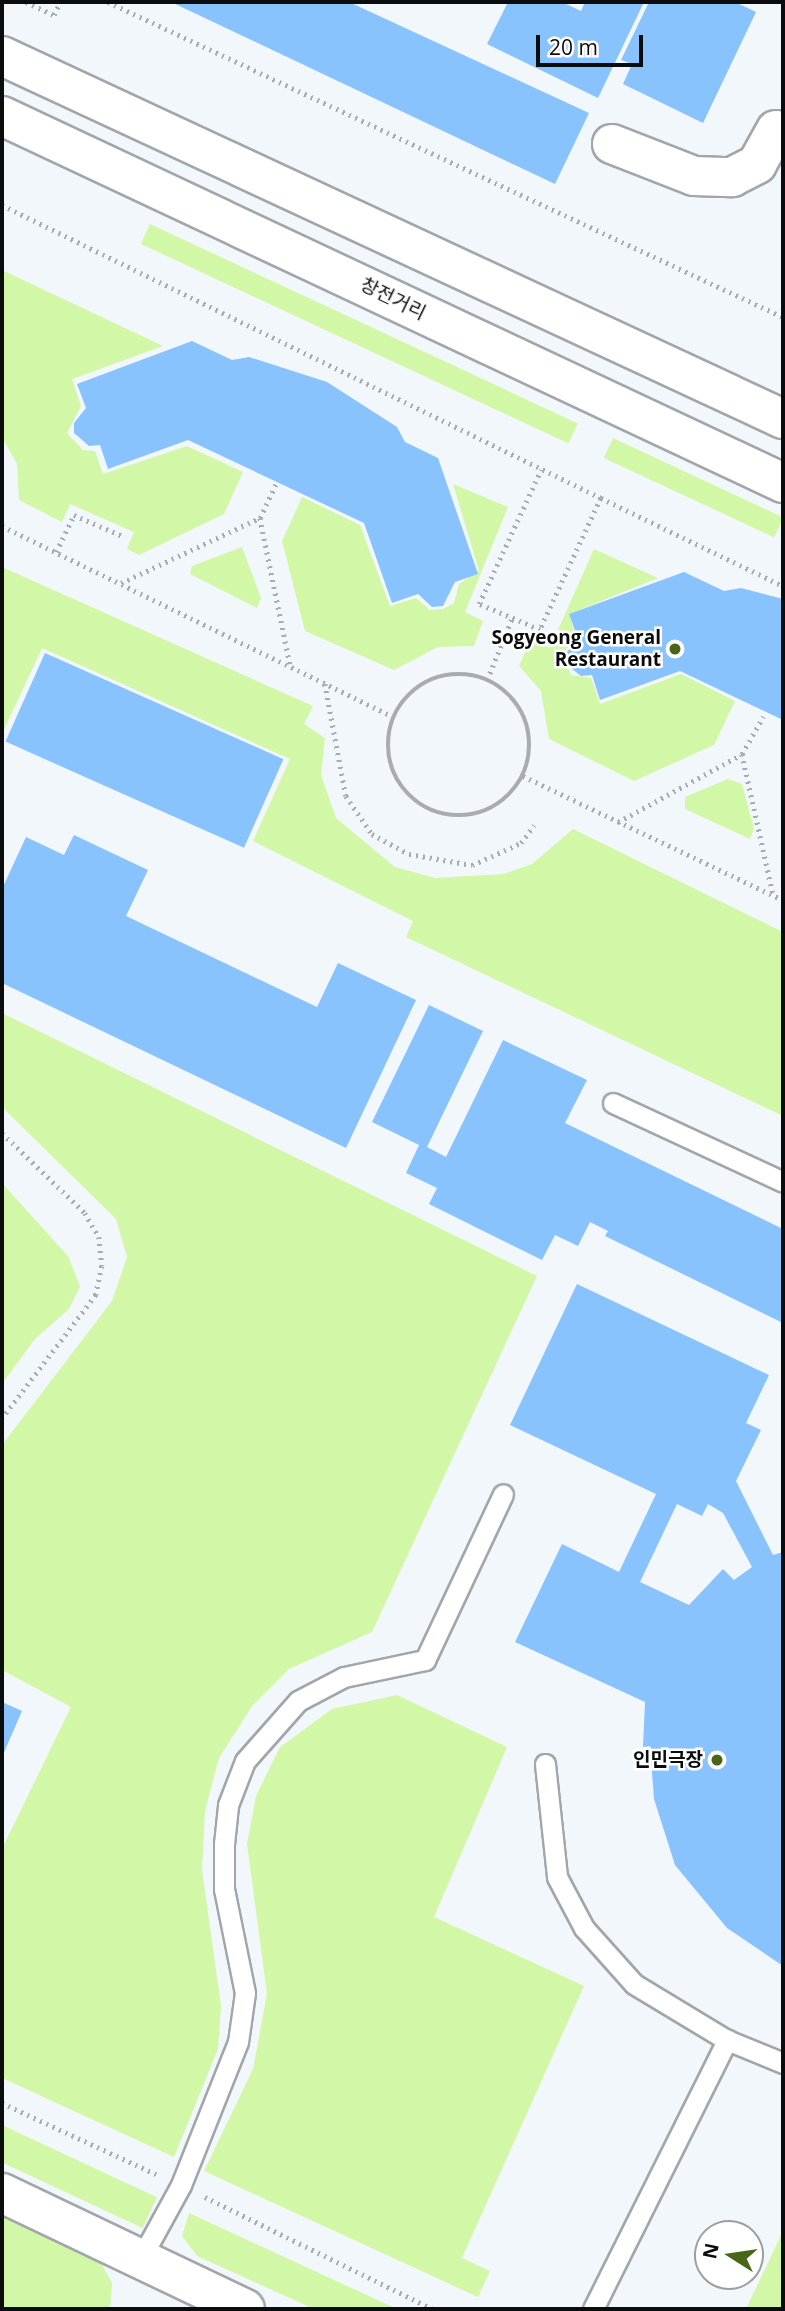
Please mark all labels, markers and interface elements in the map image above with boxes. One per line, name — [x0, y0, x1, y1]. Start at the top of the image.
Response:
scale bar — [540, 21, 647, 65]
text: 20 m — [549, 33, 598, 61]
street label: 창전거리 — [357, 273, 429, 325]
place label: Sogyeong General Restaurant — [491, 627, 661, 671]
marker: Sogyeong General Restaurant — [667, 641, 683, 657]
place label: 인민극장 — [633, 1749, 703, 1771]
marker: 인민극장 — [709, 1752, 725, 1768]
north arrow — [694, 2220, 764, 2290]
text: N — [696, 2241, 725, 2261]

